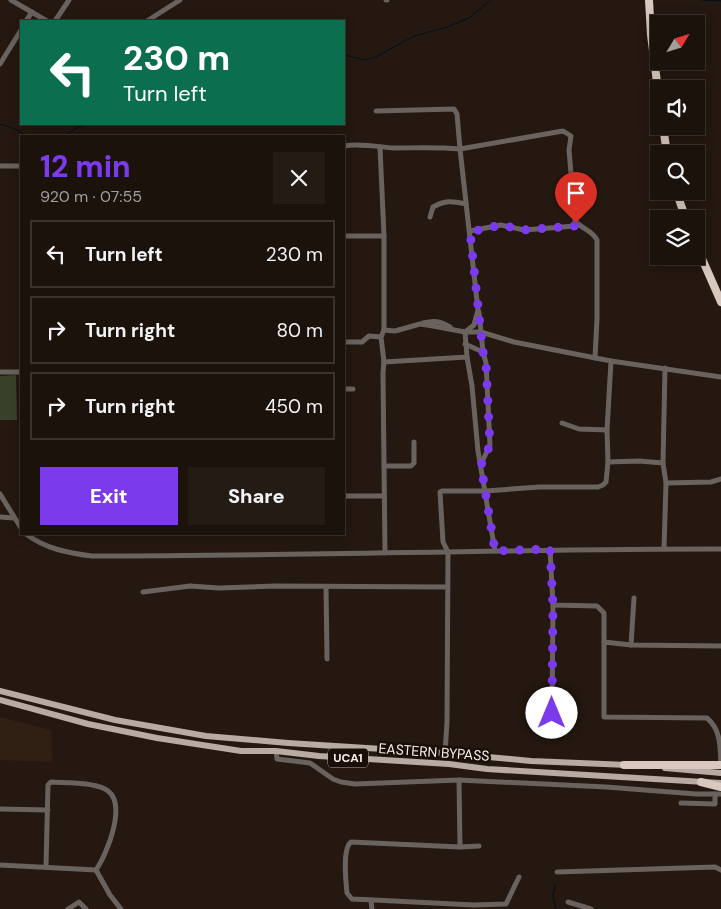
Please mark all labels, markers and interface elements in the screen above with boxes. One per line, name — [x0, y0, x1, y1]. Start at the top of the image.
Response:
north arrow — [650, 15, 705, 70]
map controls — [650, 15, 705, 265]
text: 230 m — [123, 35, 230, 81]
icon: left — [40, 40, 105, 105]
text: Turn left — [123, 79, 207, 108]
button: sound — [650, 80, 705, 135]
button: search — [650, 145, 705, 200]
text: 12 min — [40, 147, 131, 186]
button: close — [273, 152, 325, 204]
pin — [555, 172, 597, 223]
icon: arrive — [562, 179, 590, 207]
text: 920 m · 07:55 — [40, 186, 142, 207]
button: layers — [650, 210, 705, 265]
icon: left — [42, 240, 70, 268]
text: Turn left — [85, 242, 163, 267]
text: 230 m — [266, 242, 323, 267]
icon: right — [42, 316, 70, 344]
text: Turn right — [85, 318, 175, 343]
text: 80 m — [276, 318, 323, 343]
icon: right — [42, 392, 70, 420]
text: Turn right — [85, 394, 175, 419]
text: 450 m — [265, 394, 323, 419]
button: Exit — [40, 467, 178, 525]
button: Share — [188, 467, 325, 525]
position arrow — [525, 686, 577, 738]
street label: EASTERN BYPASS — [378, 739, 490, 765]
road number: UCA1 — [328, 748, 368, 768]

